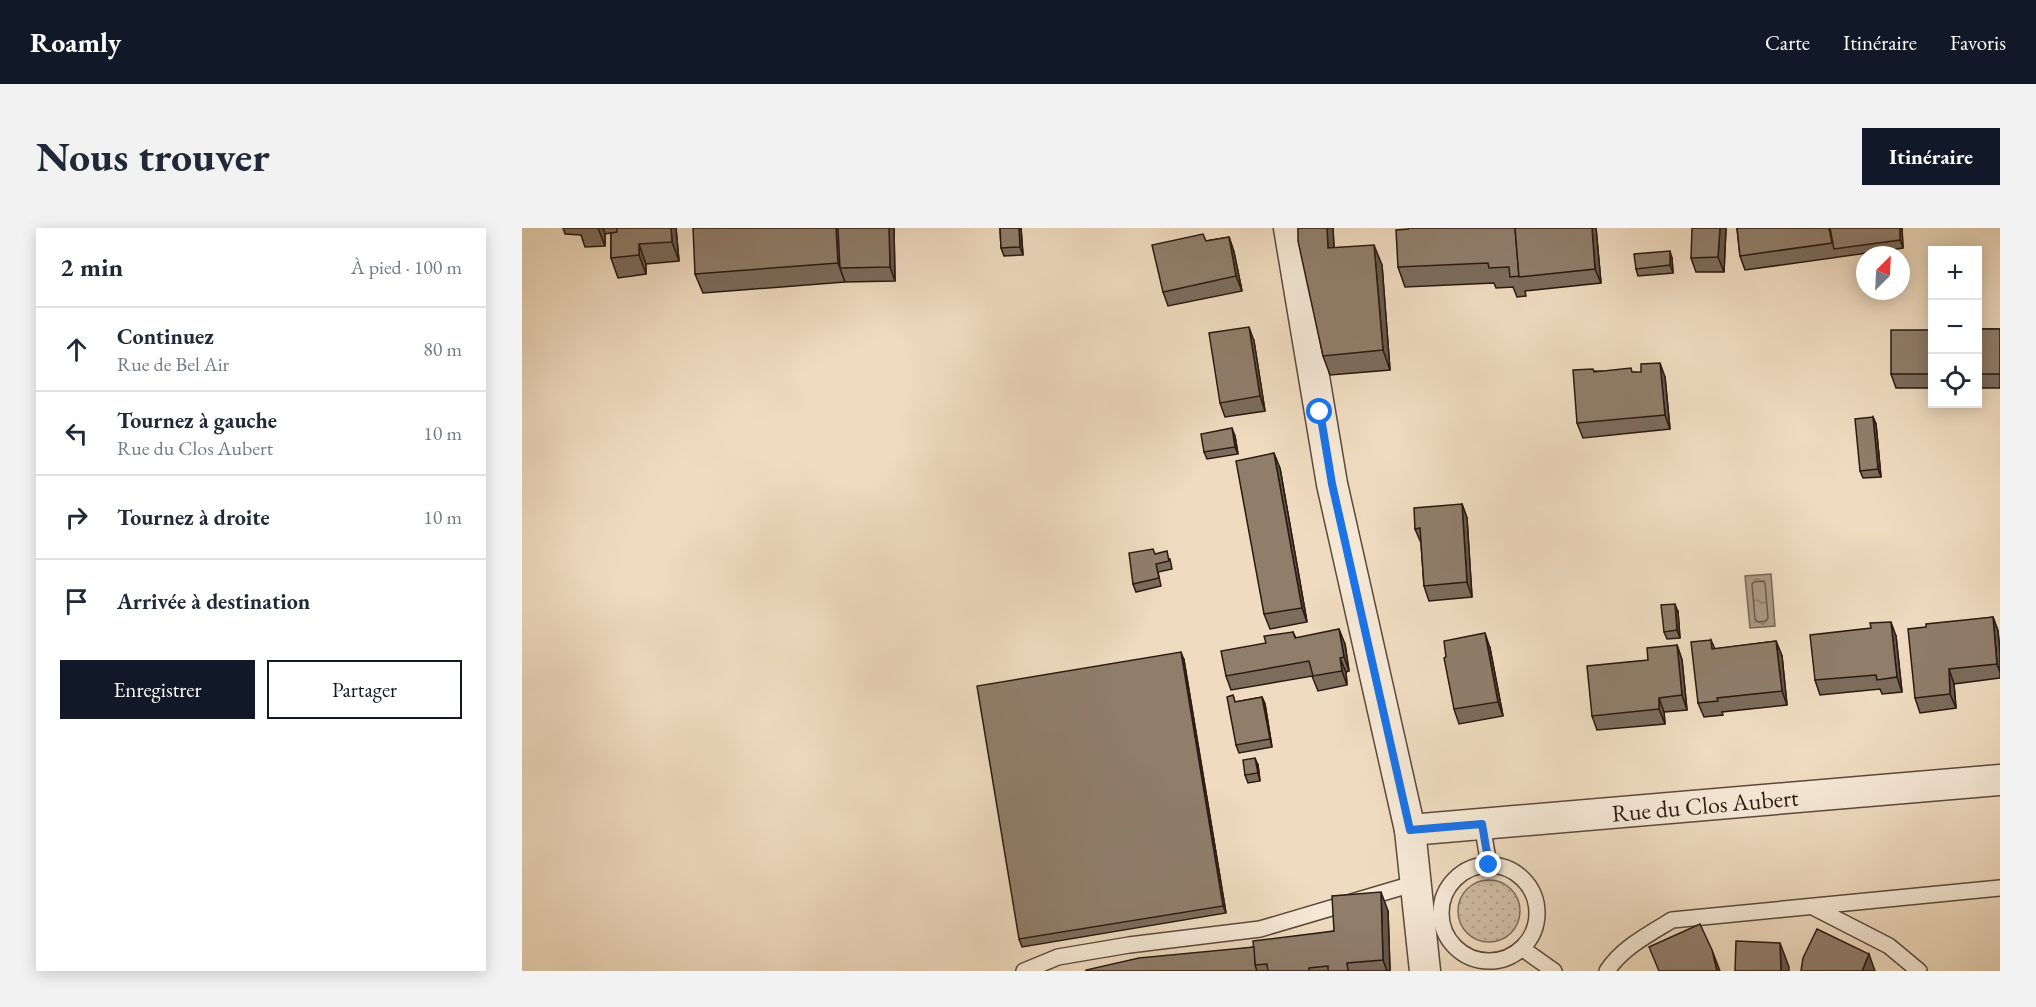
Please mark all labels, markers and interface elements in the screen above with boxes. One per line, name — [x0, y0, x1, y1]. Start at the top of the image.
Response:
text: Roamly — [30, 24, 121, 60]
text: Carte — [1765, 29, 1810, 56]
text: Itinéraire — [1843, 29, 1917, 56]
text: Favoris — [1950, 29, 2006, 56]
button: Itinéraire — [1862, 128, 2000, 185]
text: Nous trouver — [36, 129, 270, 184]
north arrow — [1856, 246, 1910, 300]
map controls — [1928, 246, 1982, 408]
button: + — [1928, 246, 1982, 300]
text: 2 min — [60, 250, 123, 284]
text: À pied · 100 m — [351, 254, 462, 280]
button: − — [1928, 300, 1982, 354]
text: Continuez — [117, 322, 214, 351]
icon: ahead — [60, 333, 93, 366]
text: 80 m — [423, 336, 462, 362]
text: Rue de Bel Air — [117, 351, 229, 377]
button: locate — [1928, 354, 1982, 408]
route start — [1306, 398, 1332, 424]
text: Tournez à gauche — [117, 406, 277, 435]
icon: left — [60, 417, 93, 450]
text: 10 m — [423, 420, 462, 446]
text: Rue du Clos Aubert — [117, 435, 273, 461]
icon: right — [60, 501, 93, 534]
text: Tournez à droite — [117, 503, 270, 532]
text: 10 m — [423, 504, 462, 530]
icon: arrive — [60, 585, 93, 618]
text: Arrivée à destination — [117, 587, 310, 616]
button: Enregistrer — [60, 660, 255, 719]
button: Partager — [267, 660, 462, 719]
street label: Rue du Clos Aubert — [1610, 781, 1800, 829]
route end — [1475, 851, 1501, 877]

